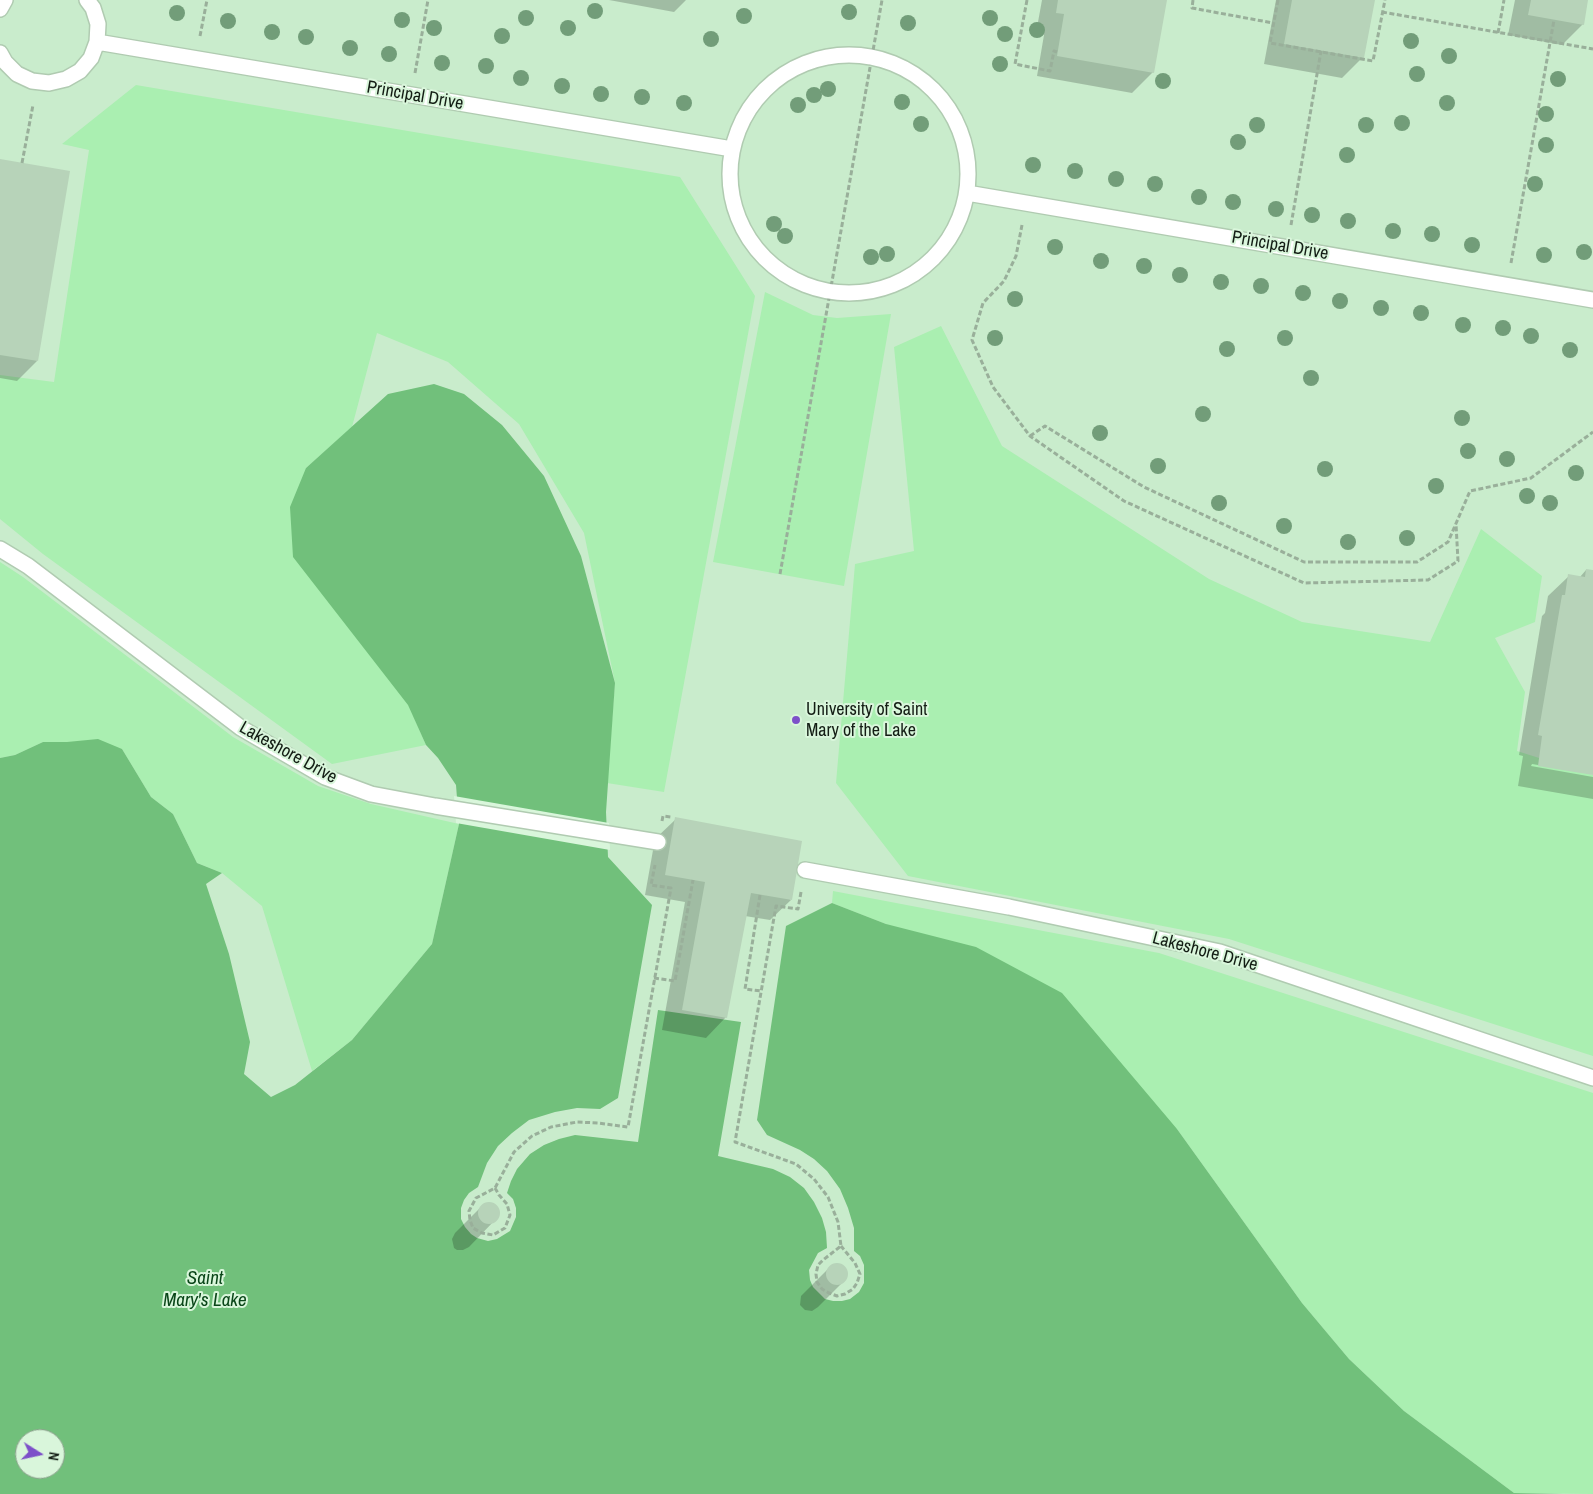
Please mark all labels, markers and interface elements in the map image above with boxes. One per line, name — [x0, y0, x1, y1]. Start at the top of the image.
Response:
street label: Principal Drive — [365, 77, 465, 115]
street label: Principal Drive — [1230, 227, 1330, 265]
place label: University of Saint Mary of the Lake — [806, 699, 927, 742]
marker: University of Saint Mary of the Lake — [790, 714, 802, 726]
street label: Lakeshore Drive — [235, 717, 341, 789]
street label: Lakeshore Drive — [1150, 928, 1260, 976]
water label: Saint Mary's Lake — [163, 1268, 247, 1312]
north arrow — [15, 1429, 65, 1479]
text: N — [44, 1451, 63, 1462]

